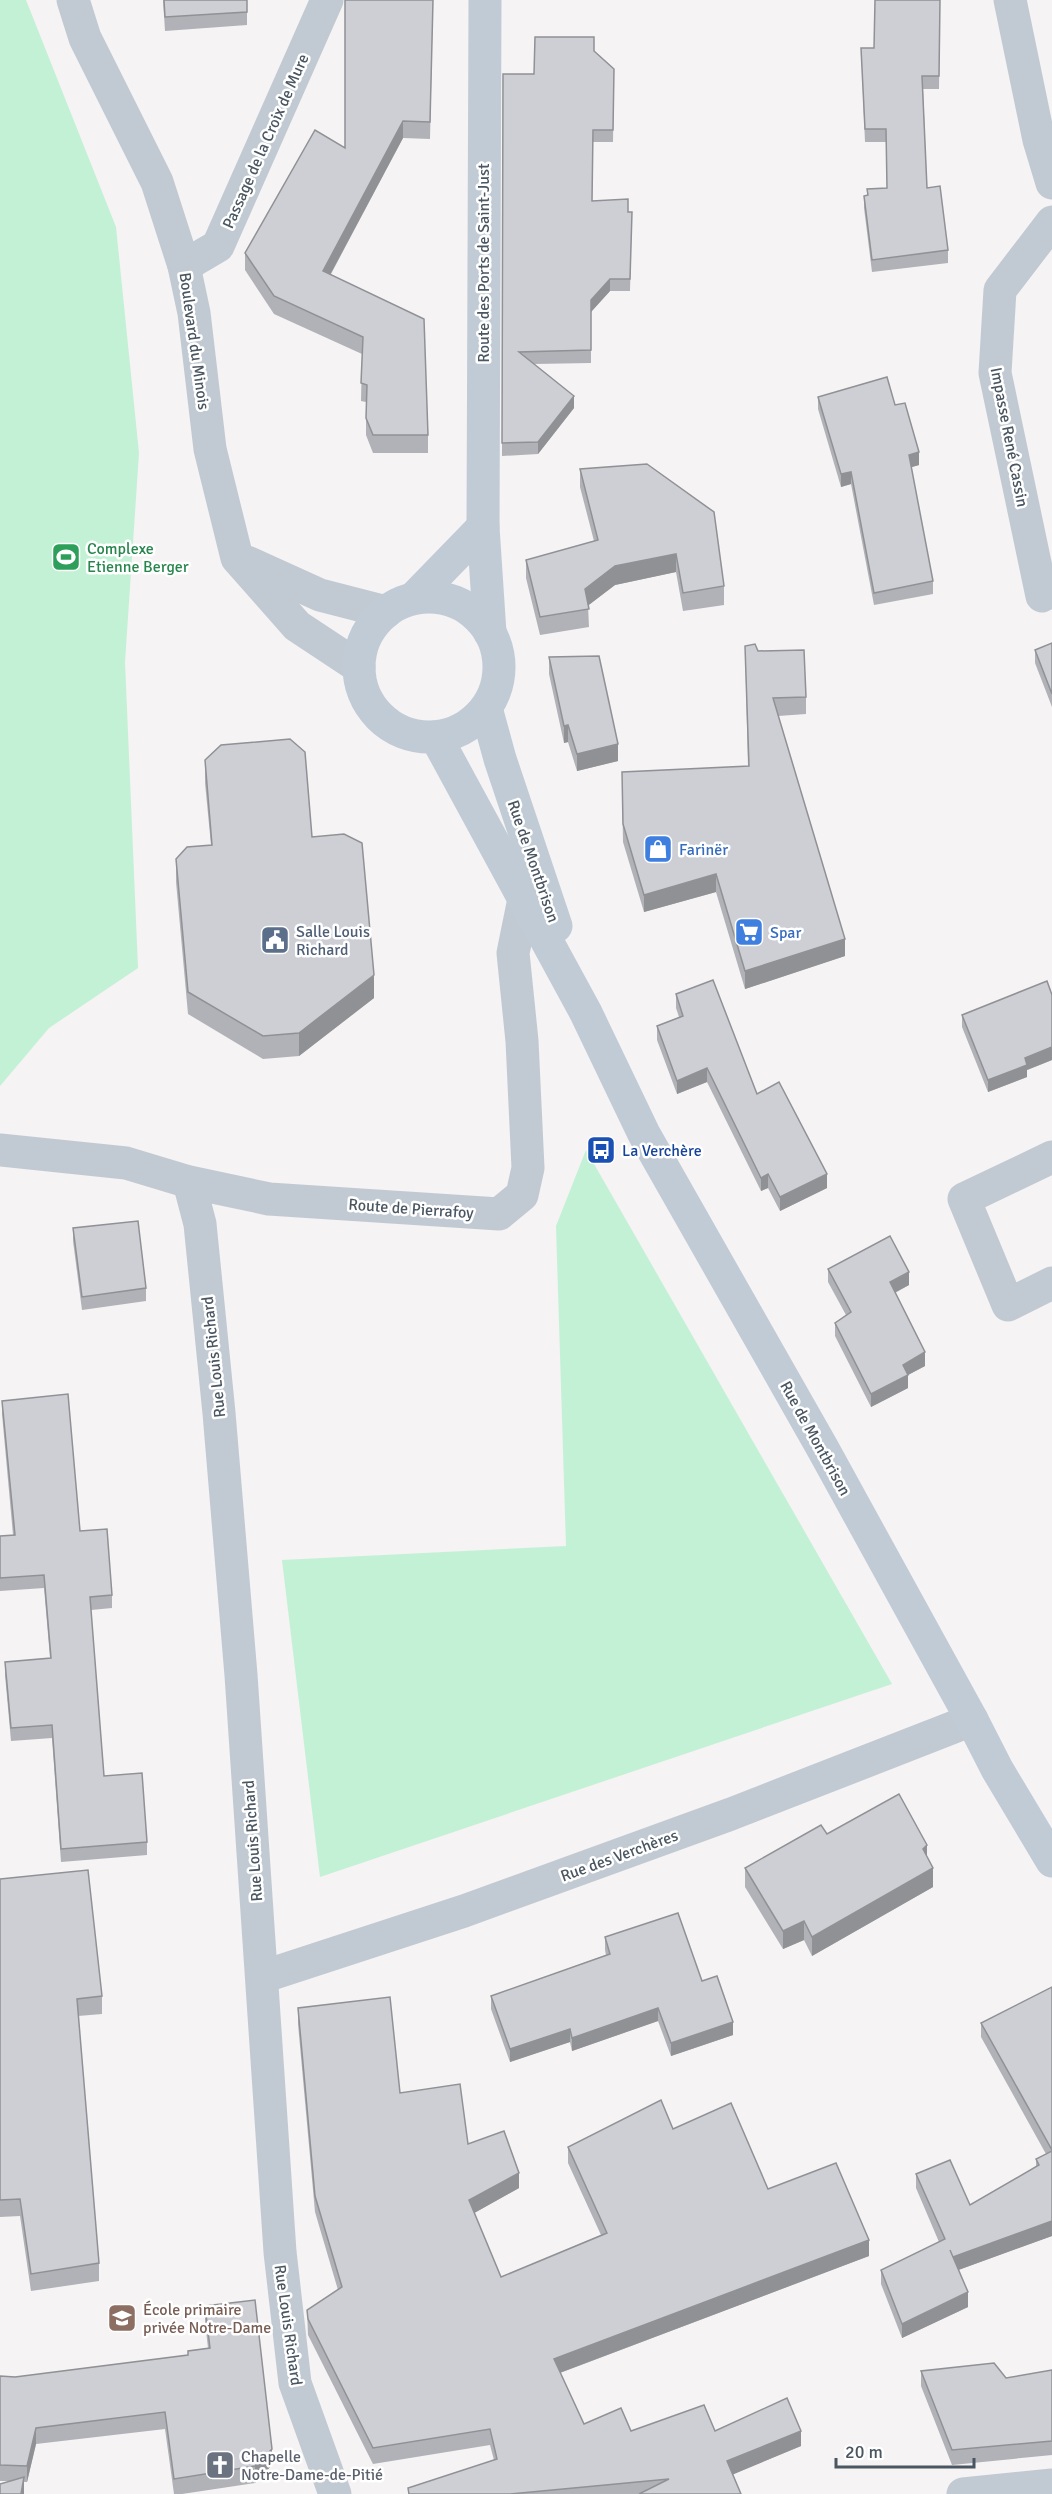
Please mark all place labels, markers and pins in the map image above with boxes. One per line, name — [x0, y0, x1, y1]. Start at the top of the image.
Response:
place label: Complexe Etienne Berger — [87, 539, 189, 577]
sports icon: Complexe Etienne Berger — [50, 541, 82, 573]
shop icon: Farinër — [642, 833, 674, 865]
place label: Farinër — [679, 840, 728, 860]
supermarket icon: Spar — [733, 916, 765, 948]
place label: Salle Louis Richard — [296, 922, 370, 960]
place label: Spar — [770, 923, 801, 943]
public building icon: Salle Louis Richard — [259, 924, 291, 956]
bus stop icon: La Verchère — [585, 1134, 617, 1166]
place label: La Verchère — [622, 1141, 702, 1161]
place label: École primaire privée Notre-Dame — [143, 2300, 271, 2338]
school or university icon: École primaire privée Notre-Dame — [106, 2302, 138, 2334]
place label: Chapelle Notre-Dame-de-Pitié — [241, 2447, 383, 2485]
church icon: Chapelle Notre-Dame-de-Pitié — [204, 2449, 236, 2481]

